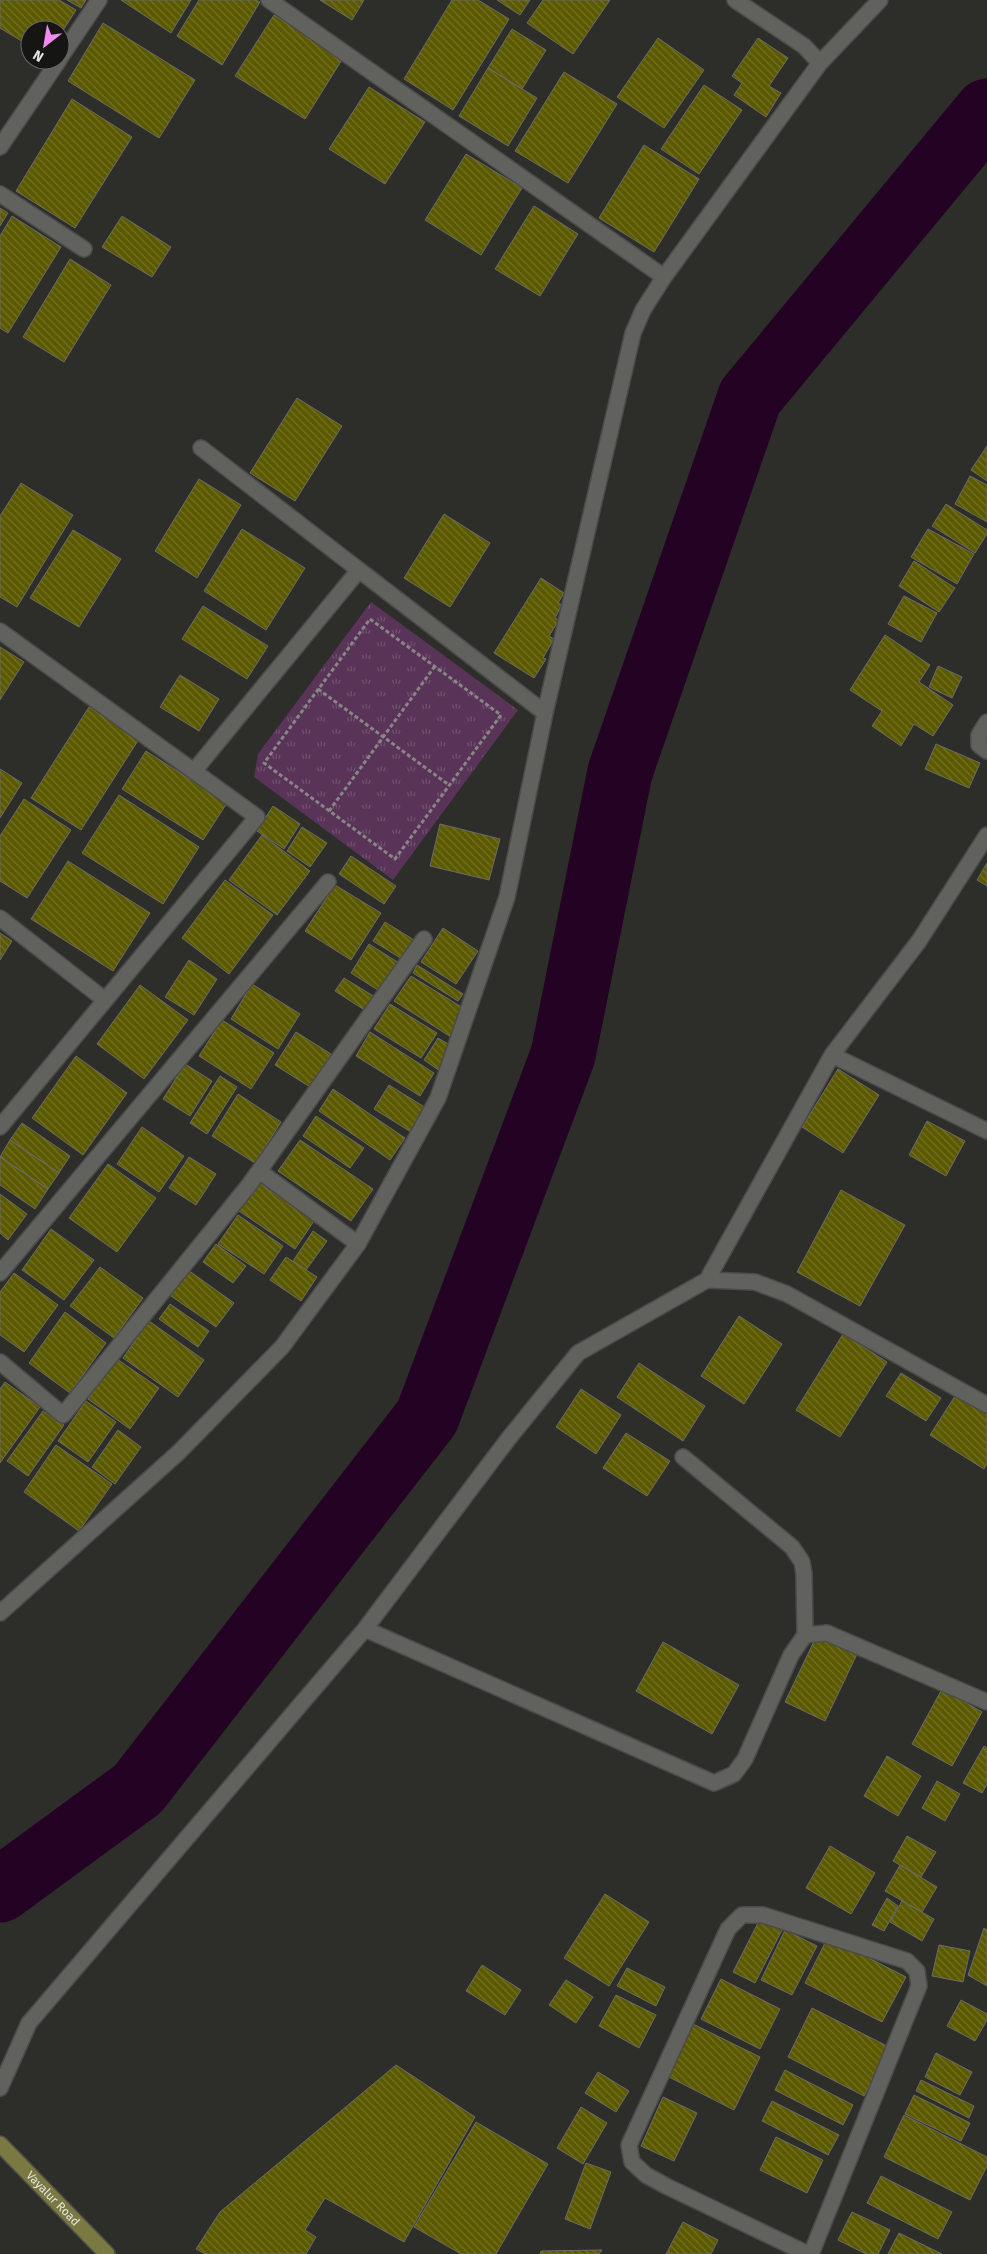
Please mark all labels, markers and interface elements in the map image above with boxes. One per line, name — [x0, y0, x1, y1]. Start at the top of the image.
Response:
north arrow — [20, 20, 70, 70]
text: N — [30, 46, 47, 65]
street label: Vayalur Road — [23, 2168, 83, 2229]

